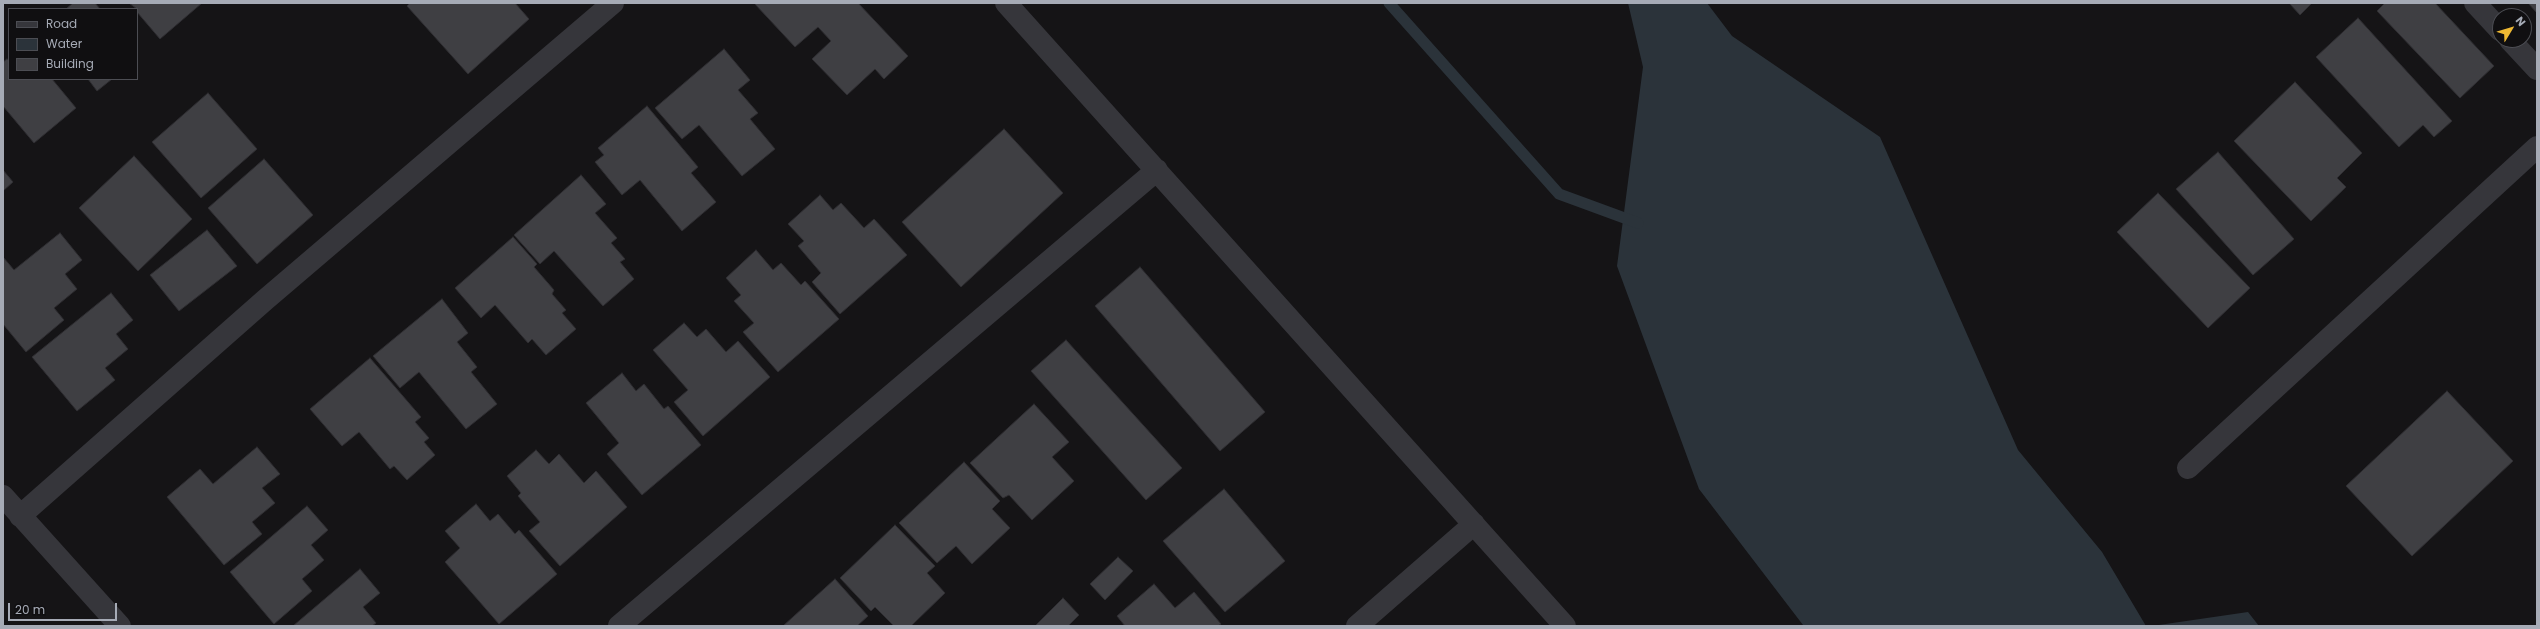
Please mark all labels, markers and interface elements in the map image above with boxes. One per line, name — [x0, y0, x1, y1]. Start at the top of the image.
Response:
legend — [8, 8, 138, 80]
north arrow — [2492, 8, 2532, 48]
text: N — [2512, 13, 2530, 29]
text: Road — [46, 15, 77, 32]
text: Water — [46, 35, 82, 52]
text: Building — [46, 55, 94, 72]
scale bar — [10, 595, 119, 621]
text: 20 m — [15, 601, 45, 618]

